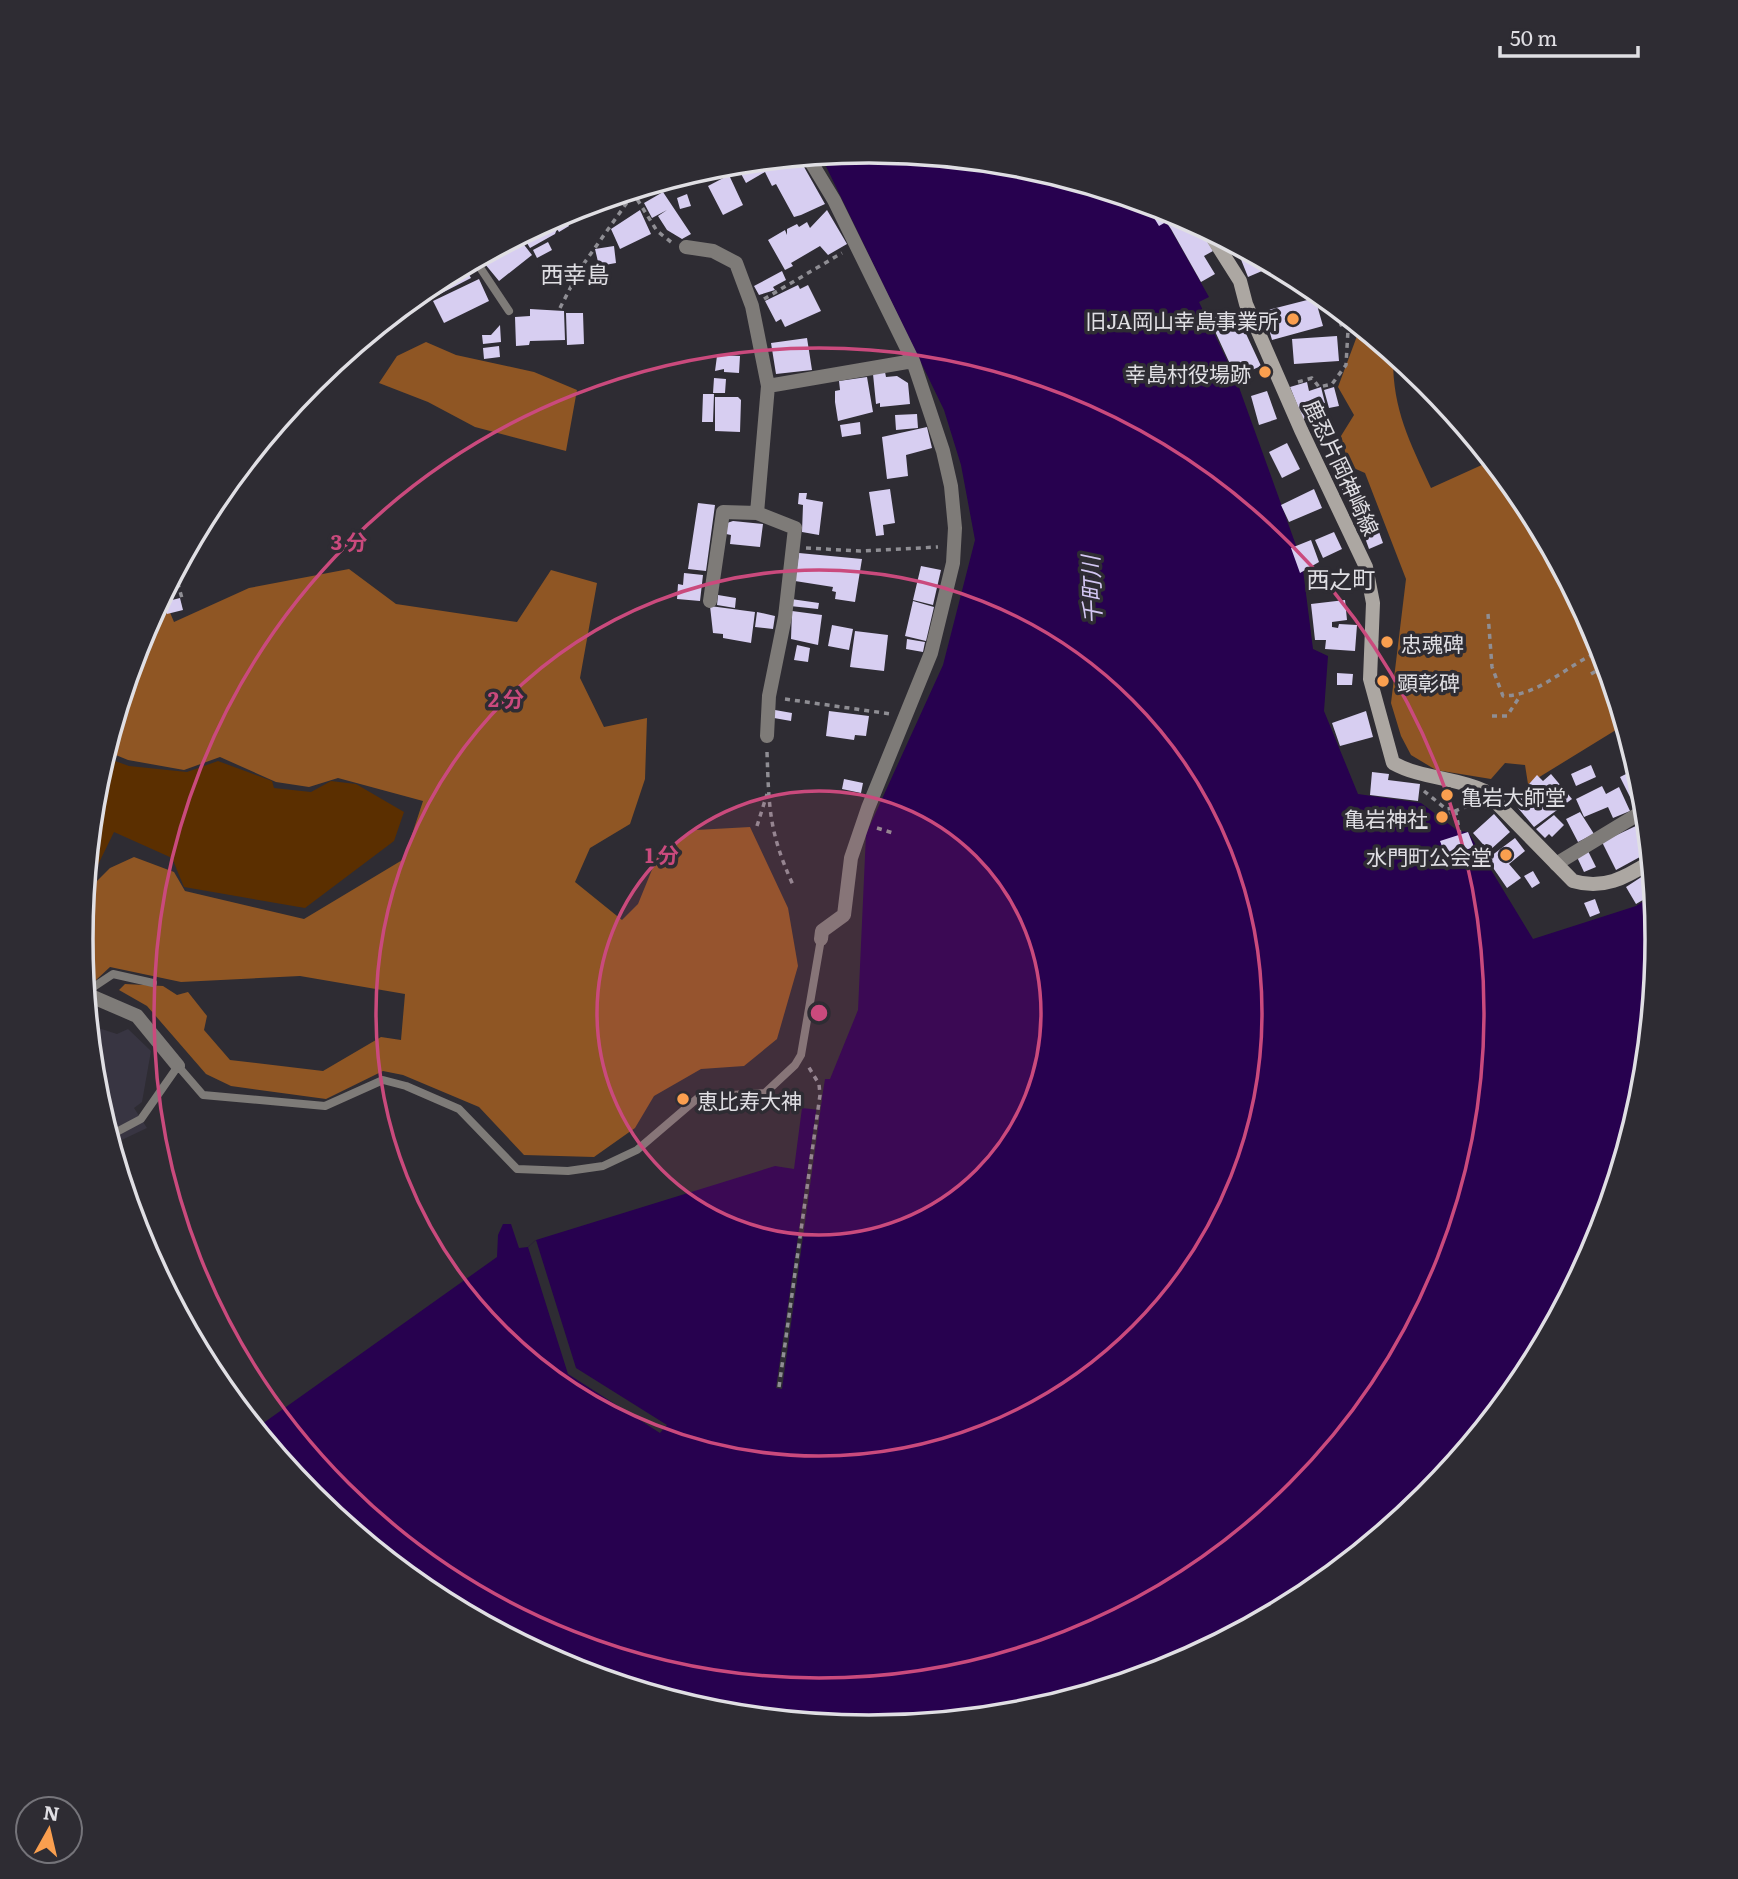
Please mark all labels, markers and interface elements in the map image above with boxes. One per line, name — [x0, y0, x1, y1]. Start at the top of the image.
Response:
scale bar — [1500, 14, 1638, 58]
text: 50 m — [1510, 21, 1557, 52]
district label: 西幸島 — [541, 256, 610, 290]
place label: 旧JA岡山幸島事業所 — [1085, 304, 1279, 335]
marker: 旧JA岡山幸島事業所 — [1285, 311, 1301, 327]
place label: 幸島村役場跡 — [1125, 357, 1251, 388]
marker: 幸島村役場跡 — [1257, 364, 1273, 380]
street label: 鹿忍片岡神崎線 — [1298, 394, 1388, 540]
text: 3 分 — [331, 525, 367, 556]
water label: 千町川 — [1072, 552, 1108, 625]
district label: 西之町 — [1307, 561, 1376, 595]
place label: 忠魂碑 — [1401, 627, 1464, 658]
marker: 忠魂碑 — [1379, 634, 1395, 650]
place label: 顕彰碑 — [1397, 666, 1460, 697]
marker: 顕彰碑 — [1375, 673, 1391, 689]
text: 2 分 — [488, 682, 524, 713]
place label: 亀岩大師堂 — [1461, 780, 1566, 811]
marker: 亀岩大師堂 — [1439, 787, 1455, 803]
place label: 亀岩神社 — [1344, 802, 1428, 833]
marker: 亀岩神社 — [1434, 809, 1450, 825]
text: 1 分 — [645, 838, 679, 869]
place label: 水門町公会堂 — [1366, 840, 1492, 871]
marker: 水門町公会堂 — [1498, 847, 1514, 863]
centre of rings — [807, 1001, 831, 1025]
place label: 恵比寿大神 — [697, 1084, 802, 1115]
marker: 恵比寿大神 — [675, 1091, 691, 1107]
north arrow — [14, 1795, 84, 1865]
text: N — [42, 1797, 61, 1827]

